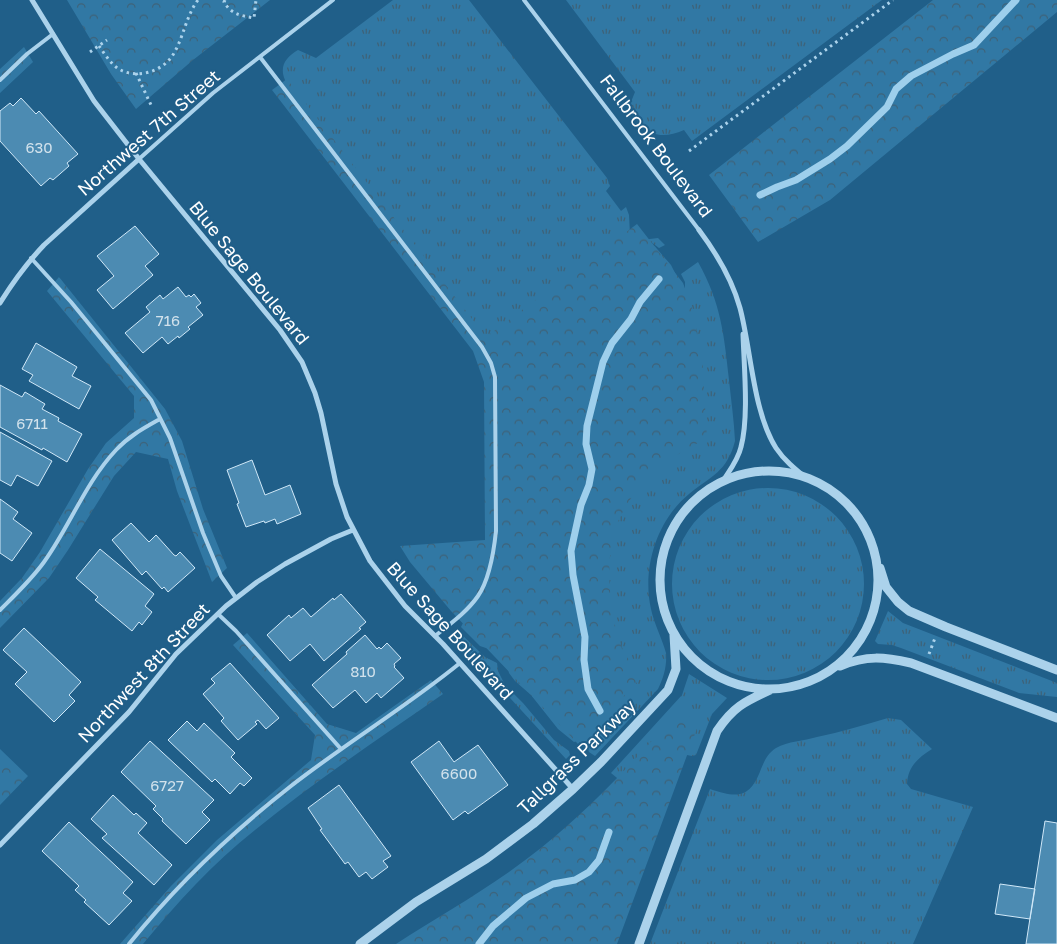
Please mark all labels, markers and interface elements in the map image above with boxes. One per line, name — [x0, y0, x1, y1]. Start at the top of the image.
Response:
street label: Northwest 7th Street — [73, 64, 224, 200]
street label: Fallbrook Boulevard — [596, 70, 718, 221]
house number: 630 — [25, 138, 53, 156]
street label: Blue Sage Boulevard — [185, 196, 314, 349]
house number: 716 — [156, 311, 180, 329]
house number: 6711 — [16, 414, 48, 432]
street label: Blue Sage Boulevard — [383, 557, 519, 704]
street label: Northwest 8th Street — [73, 598, 214, 747]
house number: 810 — [350, 662, 376, 680]
street label: Tallgrass Parkway — [513, 694, 640, 818]
house number: 6600 — [441, 764, 477, 782]
house number: 6727 — [150, 776, 184, 794]

